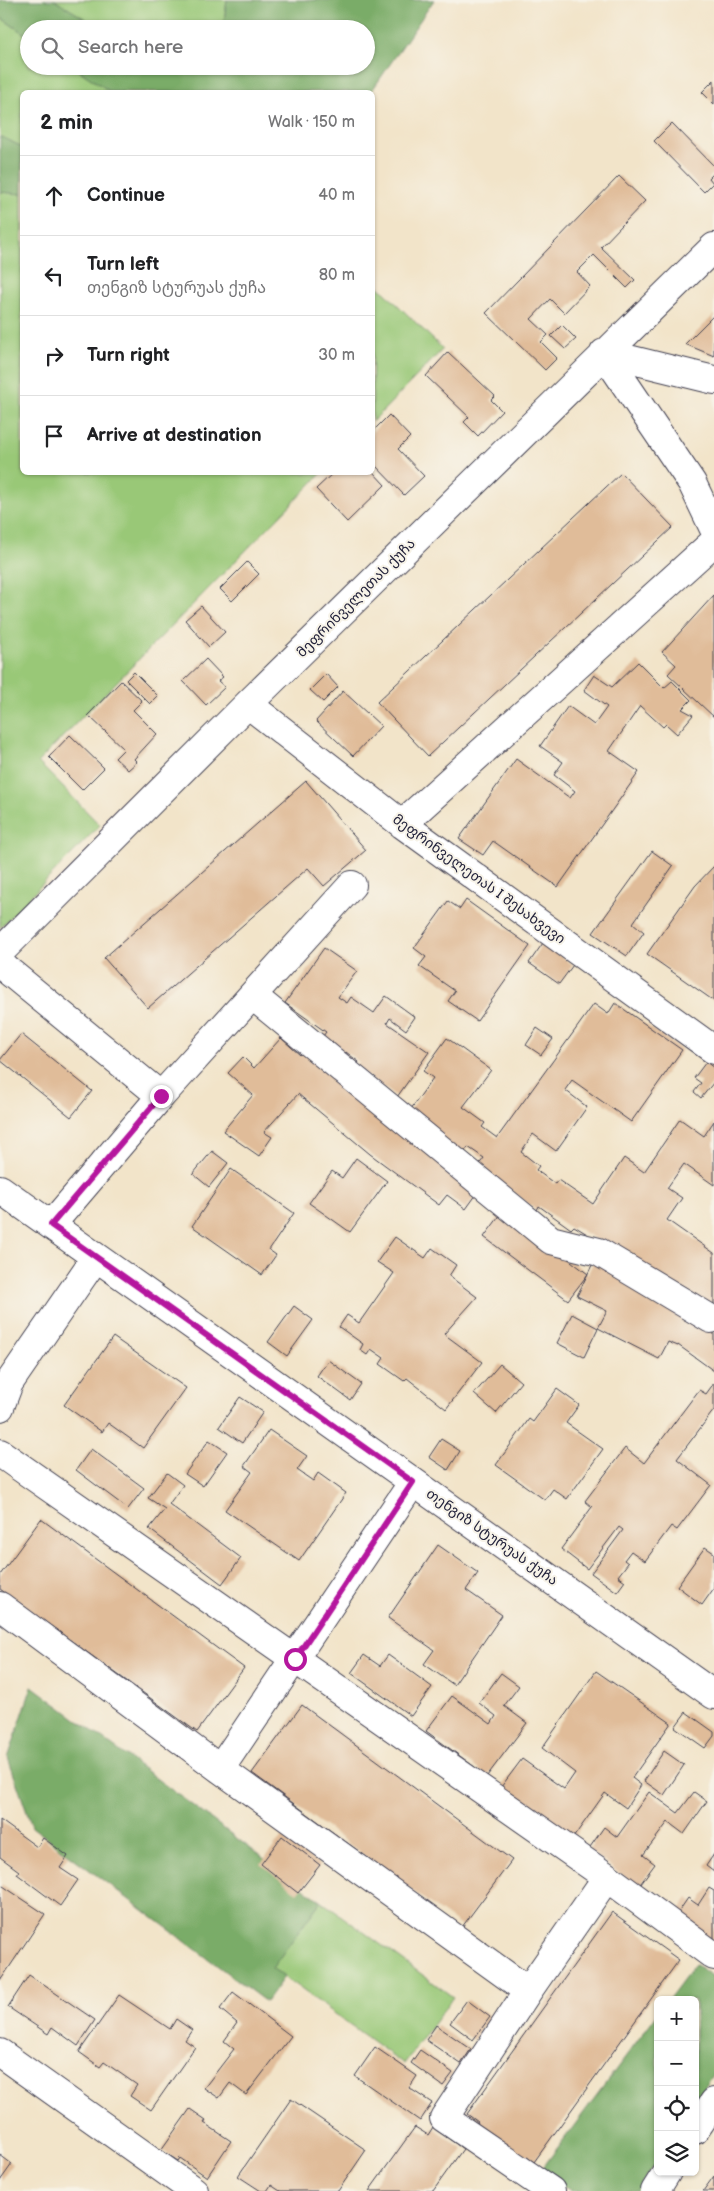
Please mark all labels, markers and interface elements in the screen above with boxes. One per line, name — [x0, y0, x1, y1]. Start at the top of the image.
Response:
search box — [20, 20, 375, 75]
icon: search — [38, 34, 66, 62]
text: Search here — [78, 36, 183, 59]
text: 2 min — [40, 110, 93, 135]
text: Walk · 150 m — [268, 113, 355, 132]
icon: ahead — [40, 182, 68, 210]
text: Continue — [87, 184, 165, 207]
text: 40 m — [318, 186, 355, 205]
text: Turn left — [87, 253, 159, 276]
icon: left — [40, 262, 68, 290]
text: 80 m — [319, 266, 355, 285]
text: თენგიზ სტურუას ქუჩა — [87, 279, 266, 298]
icon: right — [40, 342, 68, 370]
text: Turn right — [87, 344, 170, 367]
text: 30 m — [318, 346, 355, 365]
icon: arrive — [40, 422, 68, 450]
text: Arrive at destination — [87, 424, 262, 447]
street label: მეფრინველეთას ქუჩა — [293, 535, 419, 661]
street label: მეფრინველეთას I შესახვევი — [389, 811, 569, 947]
route end — [150, 1085, 173, 1108]
street label: თენგიზ სტურუას ქუჩა — [423, 1485, 561, 1589]
route start — [284, 1648, 307, 1671]
map controls — [654, 1996, 699, 2176]
button: + — [654, 1996, 699, 2041]
button: − — [654, 2041, 699, 2086]
button: locate — [654, 2086, 699, 2131]
button: layers — [654, 2131, 699, 2176]

